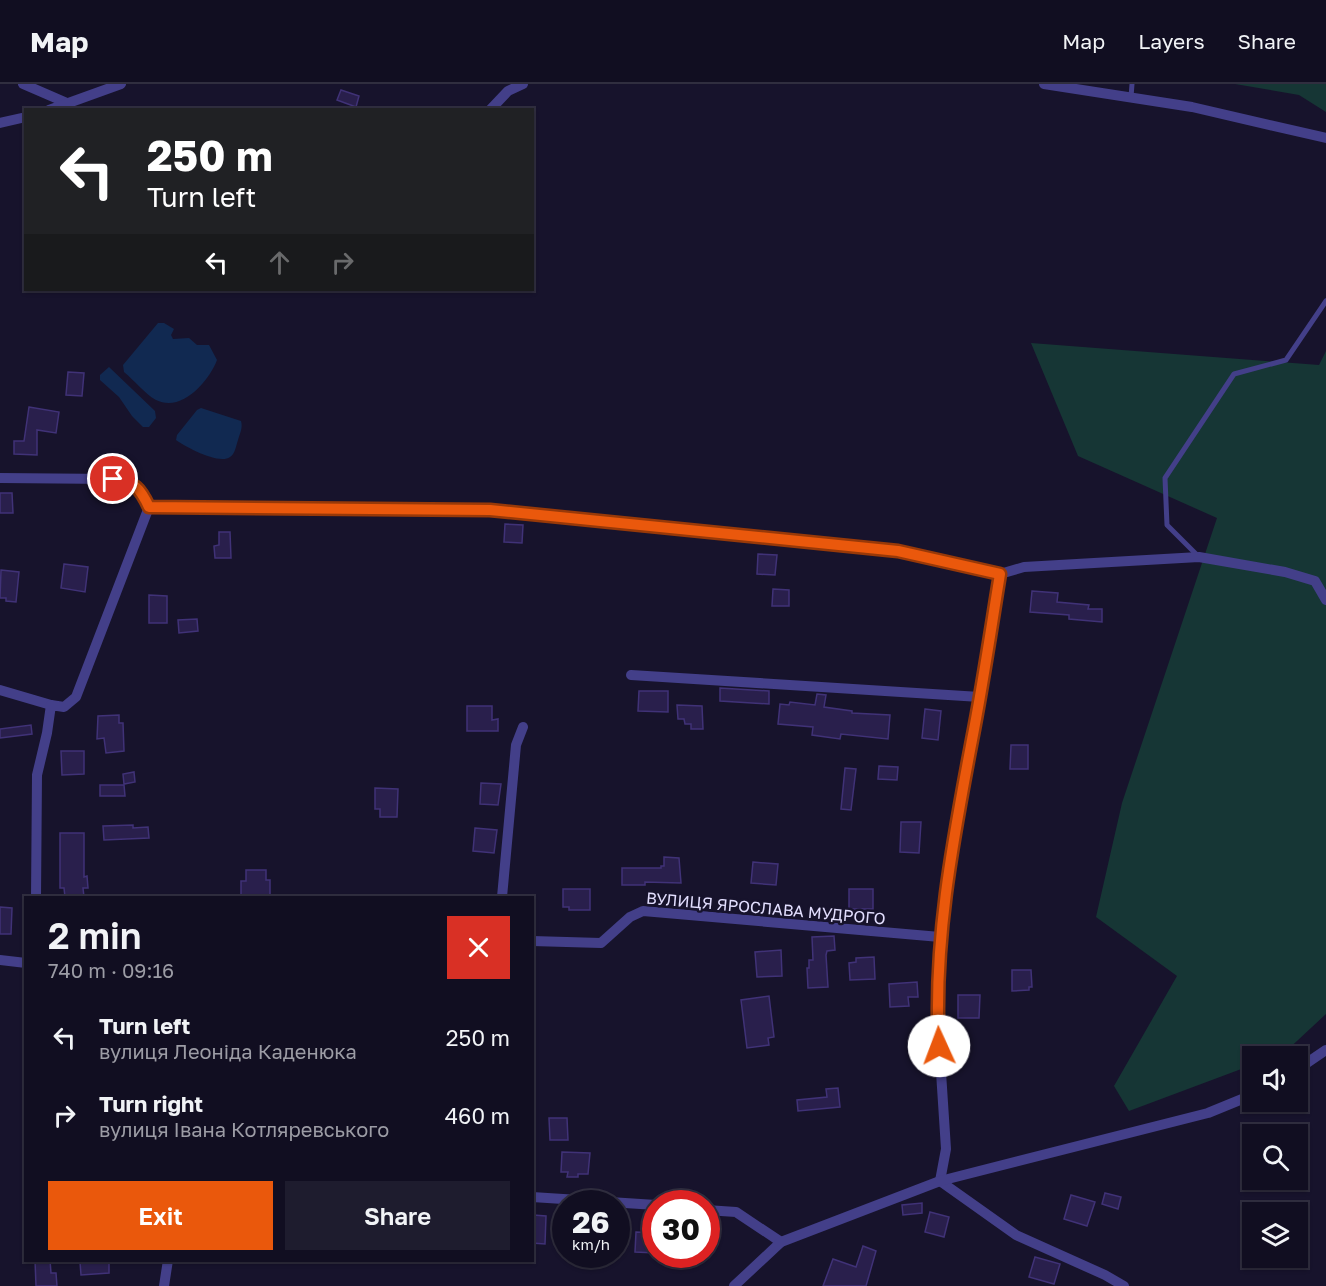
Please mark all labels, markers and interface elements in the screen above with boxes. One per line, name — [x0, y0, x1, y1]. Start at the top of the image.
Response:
text: Map — [30, 25, 88, 58]
text: Map — [1062, 28, 1105, 54]
text: Layers — [1138, 28, 1205, 54]
text: Share — [1238, 28, 1296, 54]
text: 250 m — [147, 130, 273, 180]
icon: left — [48, 132, 126, 210]
text: Turn left — [147, 181, 256, 213]
icon: left — [200, 246, 233, 279]
icon: ahead — [263, 246, 296, 279]
icon: right — [326, 246, 359, 279]
pin — [87, 453, 138, 504]
icon: arrive — [96, 462, 129, 495]
street label: ВУЛИЦЯ ЯРОСЛАВА МУДРОГО — [645, 888, 887, 928]
text: 2 min — [48, 914, 142, 957]
button: close — [447, 916, 510, 979]
text: 740 m · 09:16 — [48, 958, 174, 982]
text: Turn left — [99, 1012, 190, 1039]
position arrow — [907, 1014, 971, 1078]
icon: left — [48, 1021, 81, 1054]
text: 250 m — [446, 1024, 510, 1051]
text: вулиця Леоніда Каденюка — [99, 1039, 357, 1063]
map controls — [1242, 1046, 1308, 1268]
button: sound — [1242, 1046, 1308, 1112]
text: Turn right — [99, 1090, 203, 1117]
icon: right — [48, 1099, 81, 1132]
text: 460 m — [445, 1102, 510, 1129]
text: вулиця Івана Котляревського — [99, 1117, 389, 1141]
button: search — [1242, 1124, 1308, 1190]
button: Exit — [48, 1181, 273, 1250]
button: Share — [285, 1181, 510, 1250]
speed limit sign: 30 — [642, 1190, 720, 1268]
button: layers — [1242, 1202, 1308, 1268]
text: 26 — [572, 1204, 610, 1240]
text: km/h — [572, 1235, 610, 1253]

